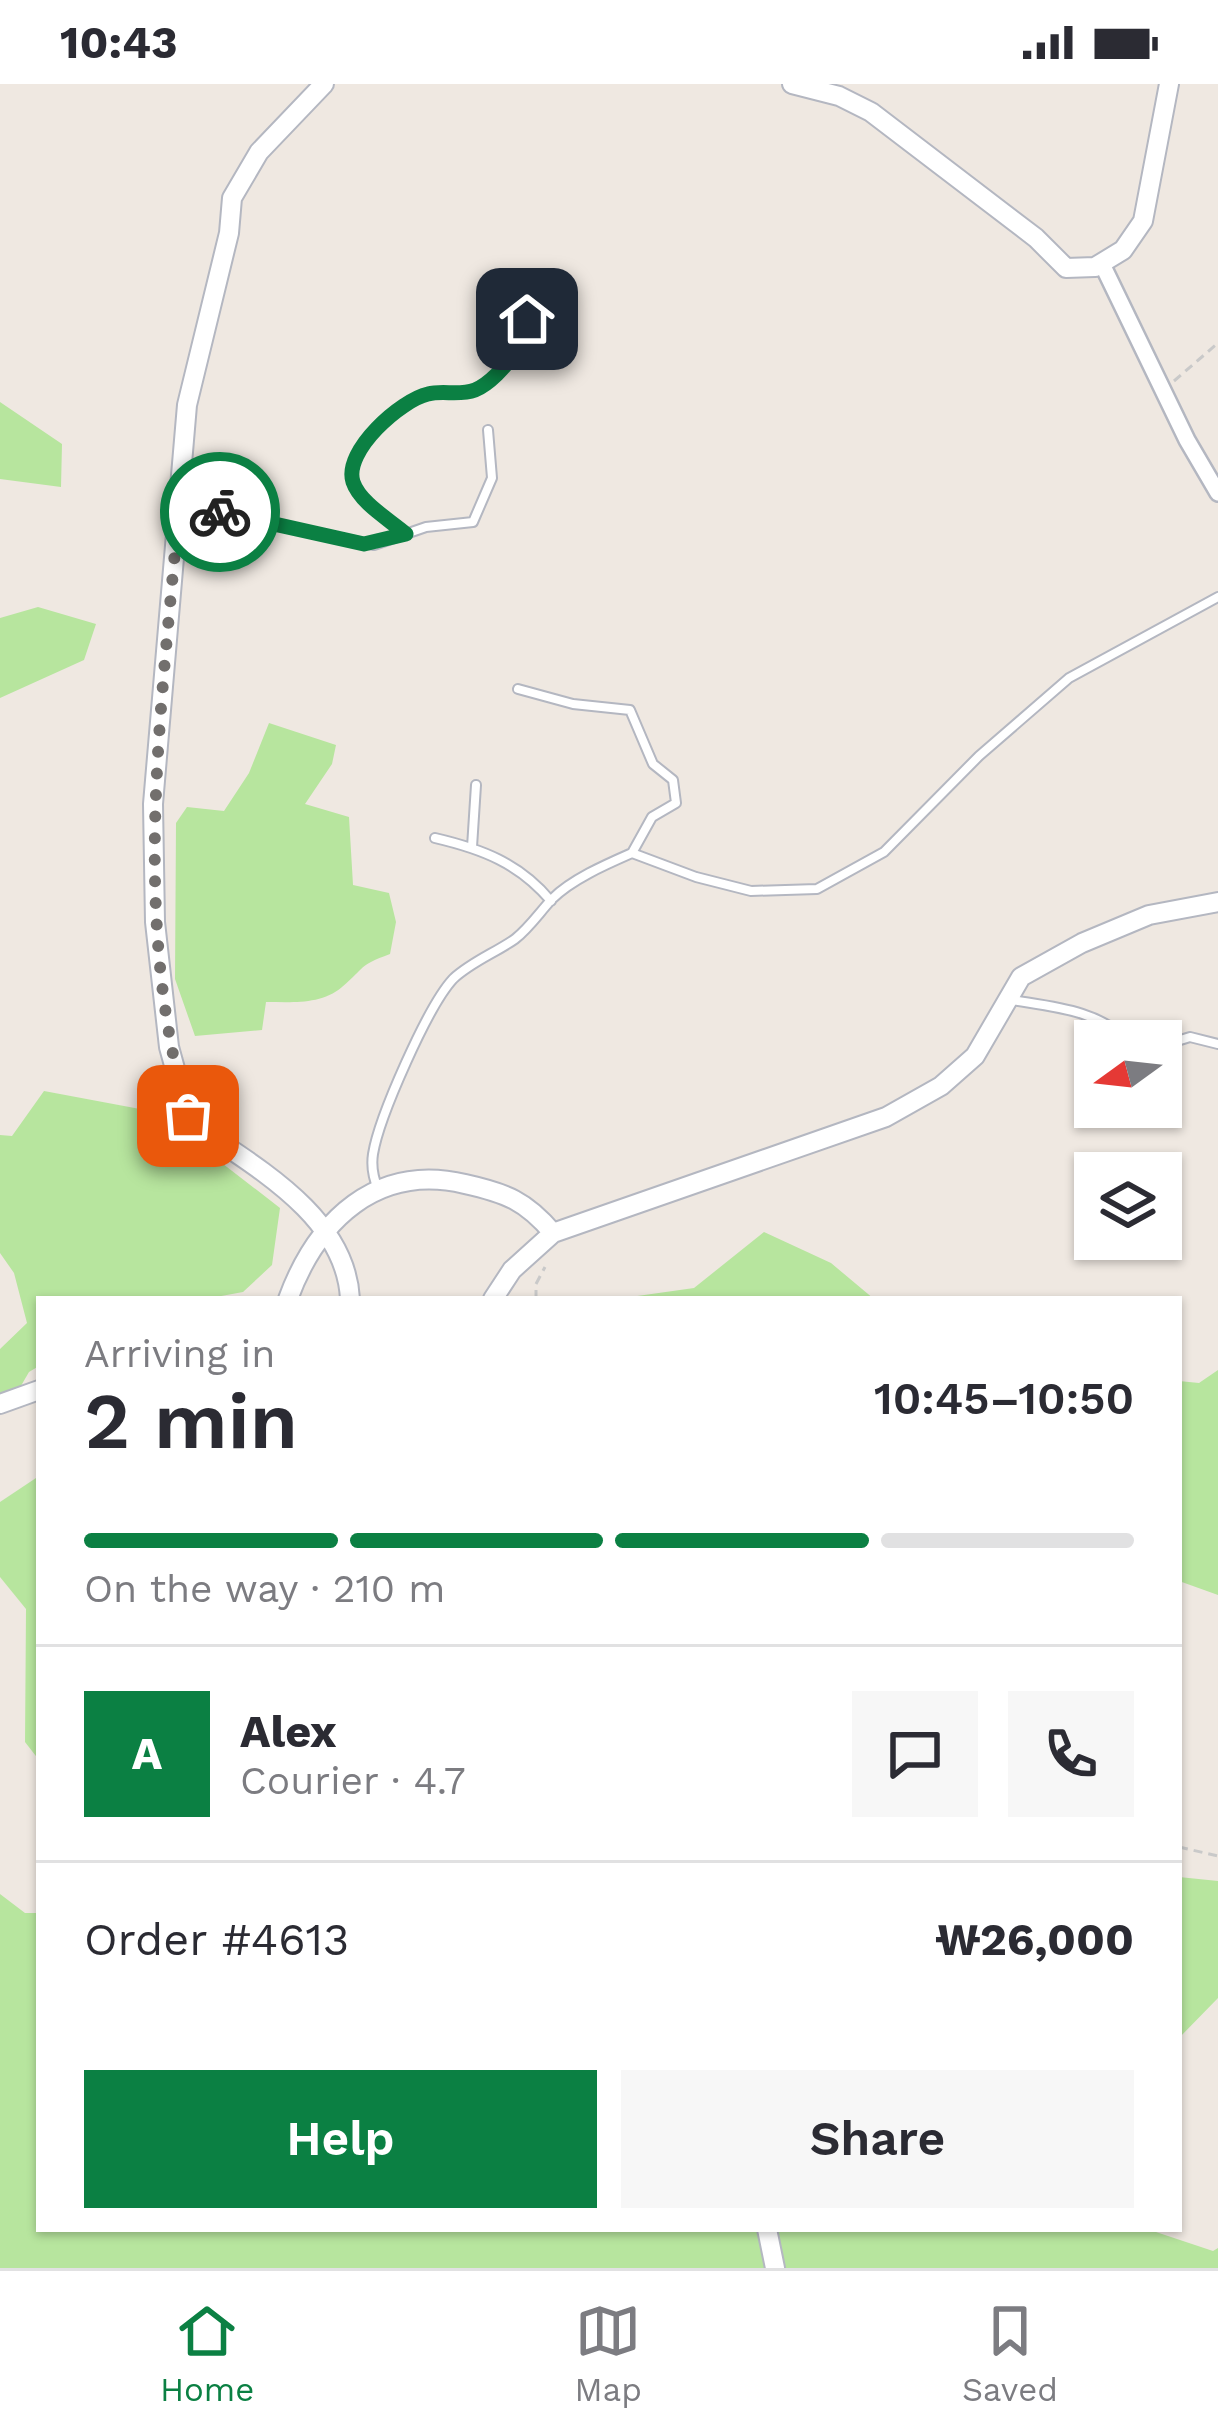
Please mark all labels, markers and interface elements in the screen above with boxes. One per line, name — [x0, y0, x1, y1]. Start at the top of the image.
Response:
text: 10:43 — [60, 16, 178, 69]
pin — [476, 268, 578, 370]
icon: home — [494, 286, 560, 352]
courier — [160, 452, 280, 572]
icon: bike — [187, 479, 253, 545]
north arrow — [1074, 1020, 1182, 1128]
map controls — [1074, 1020, 1182, 1260]
pin — [137, 1065, 239, 1167]
icon: bag — [155, 1083, 221, 1149]
button: layers — [1074, 1152, 1182, 1260]
text: Arriving in — [84, 1331, 275, 1376]
text: 10:45–10:50 — [874, 1372, 1134, 1425]
text: 2 min — [84, 1375, 298, 1467]
text: On the way · 210 m — [84, 1566, 445, 1611]
button: chat — [852, 1691, 978, 1817]
button: phone — [1008, 1691, 1134, 1817]
text: Alex — [240, 1705, 337, 1758]
text: A — [132, 1727, 162, 1780]
text: Courier · 4.7 — [240, 1758, 466, 1803]
text: Order #4613 — [84, 1913, 349, 1966]
text: ₩26,000 — [935, 1913, 1134, 1966]
button: Help — [84, 2070, 597, 2208]
button: Share — [621, 2070, 1134, 2208]
tab: Home — [160, 2298, 254, 2409]
tab: Map — [575, 2298, 642, 2409]
tab: Saved — [962, 2298, 1058, 2409]

